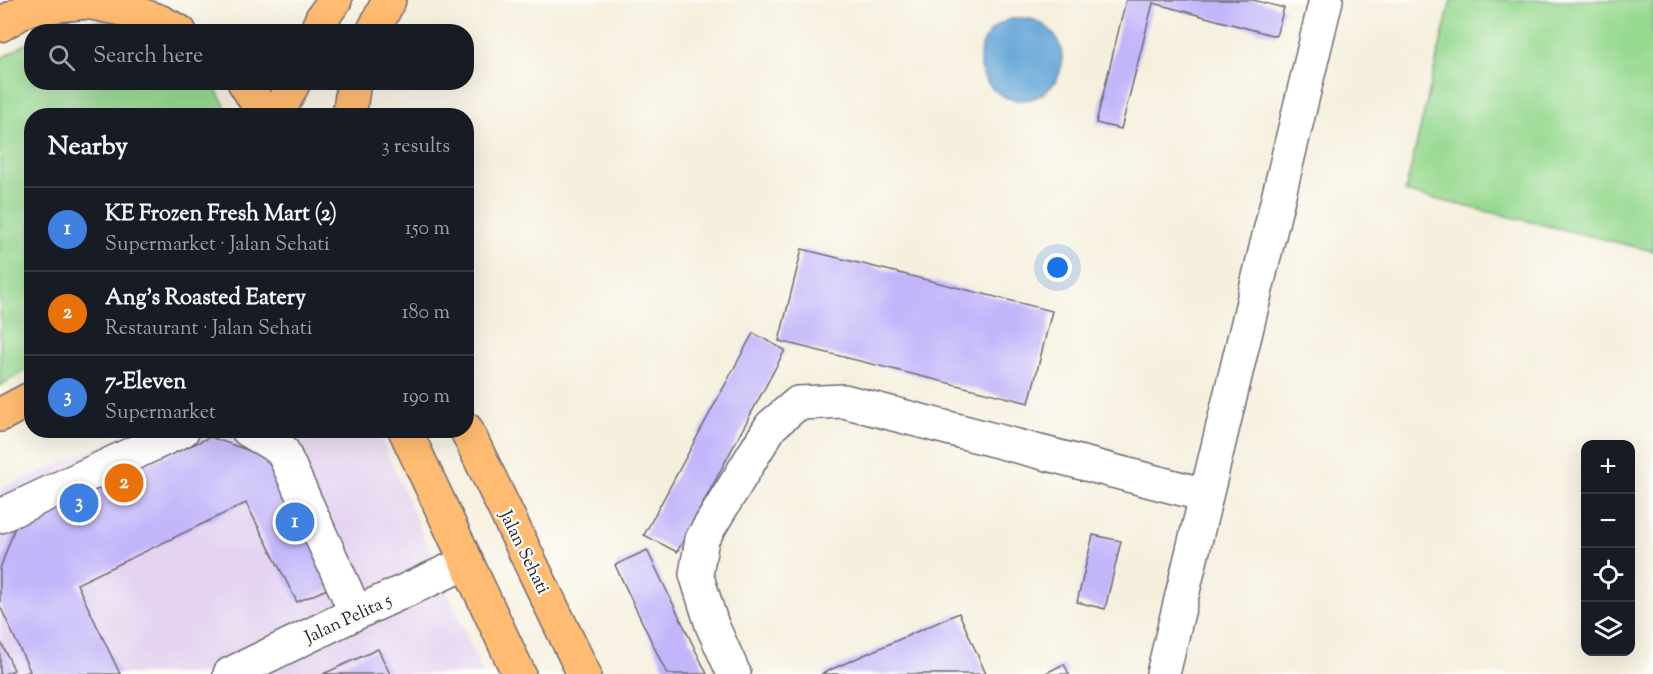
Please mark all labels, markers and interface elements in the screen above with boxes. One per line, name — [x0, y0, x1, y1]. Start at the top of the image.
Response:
search box — [24, 24, 474, 90]
icon: search — [45, 41, 78, 74]
text: Search here — [93, 41, 203, 73]
text: Nearby — [48, 129, 128, 166]
text: 3 results — [381, 133, 450, 162]
text: KE Frozen Fresh Mart (2) — [105, 199, 337, 231]
text: 1 — [64, 215, 71, 244]
text: 150 m — [405, 215, 450, 244]
text: Supermarket · Jalan Sehati — [105, 231, 330, 260]
your location — [1043, 253, 1072, 282]
text: Ang's Roasted Eatery — [105, 283, 306, 315]
text: 2 — [63, 299, 72, 328]
text: 180 m — [402, 299, 450, 328]
text: Restaurant · Jalan Sehati — [105, 315, 312, 344]
text: 7-Eleven — [105, 367, 186, 399]
text: 3 — [63, 383, 72, 412]
text: 190 m — [402, 383, 450, 412]
text: Supermarket — [105, 399, 216, 428]
map controls — [1581, 440, 1635, 656]
button: + — [1581, 440, 1635, 494]
pin: 2 — [104, 460, 144, 506]
pin: 3 — [60, 480, 98, 526]
button: − — [1581, 494, 1635, 548]
pin: 1 — [276, 500, 314, 544]
street label: Jalan Sehati — [491, 506, 555, 599]
button: locate — [1581, 548, 1635, 602]
street label: Jalan Pelita 5 — [300, 588, 397, 652]
button: layers — [1581, 602, 1635, 656]

